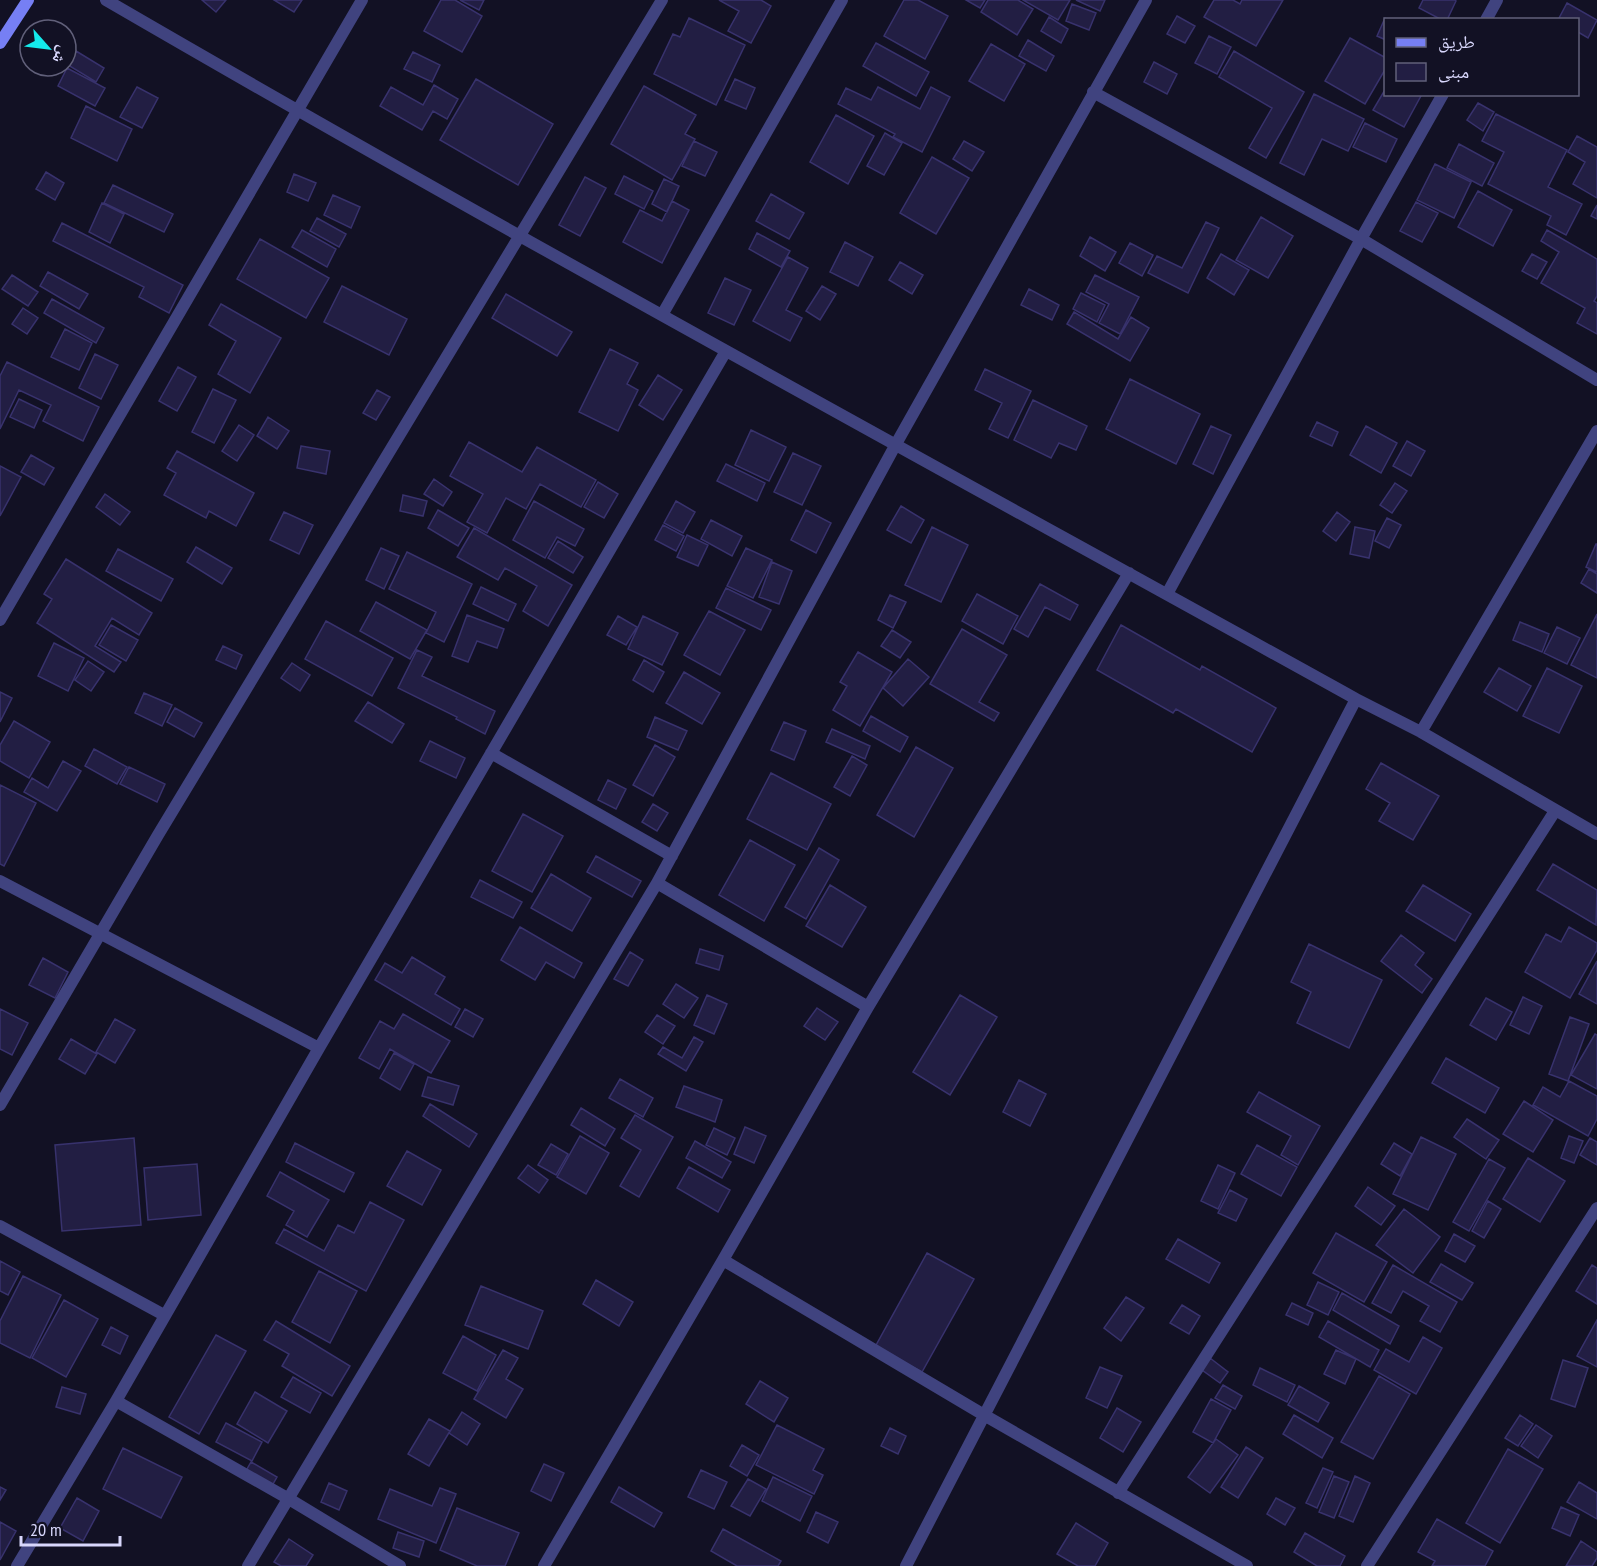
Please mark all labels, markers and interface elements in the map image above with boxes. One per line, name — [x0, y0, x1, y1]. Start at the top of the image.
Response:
north arrow — [18, 18, 78, 78]
legend — [1384, 18, 1579, 96]
text: طريق — [1438, 30, 1475, 53]
text: ش — [48, 43, 74, 67]
text: مبنى — [1438, 60, 1469, 83]
scale bar — [21, 1509, 120, 1547]
text: 20 m — [30, 1518, 62, 1541]

